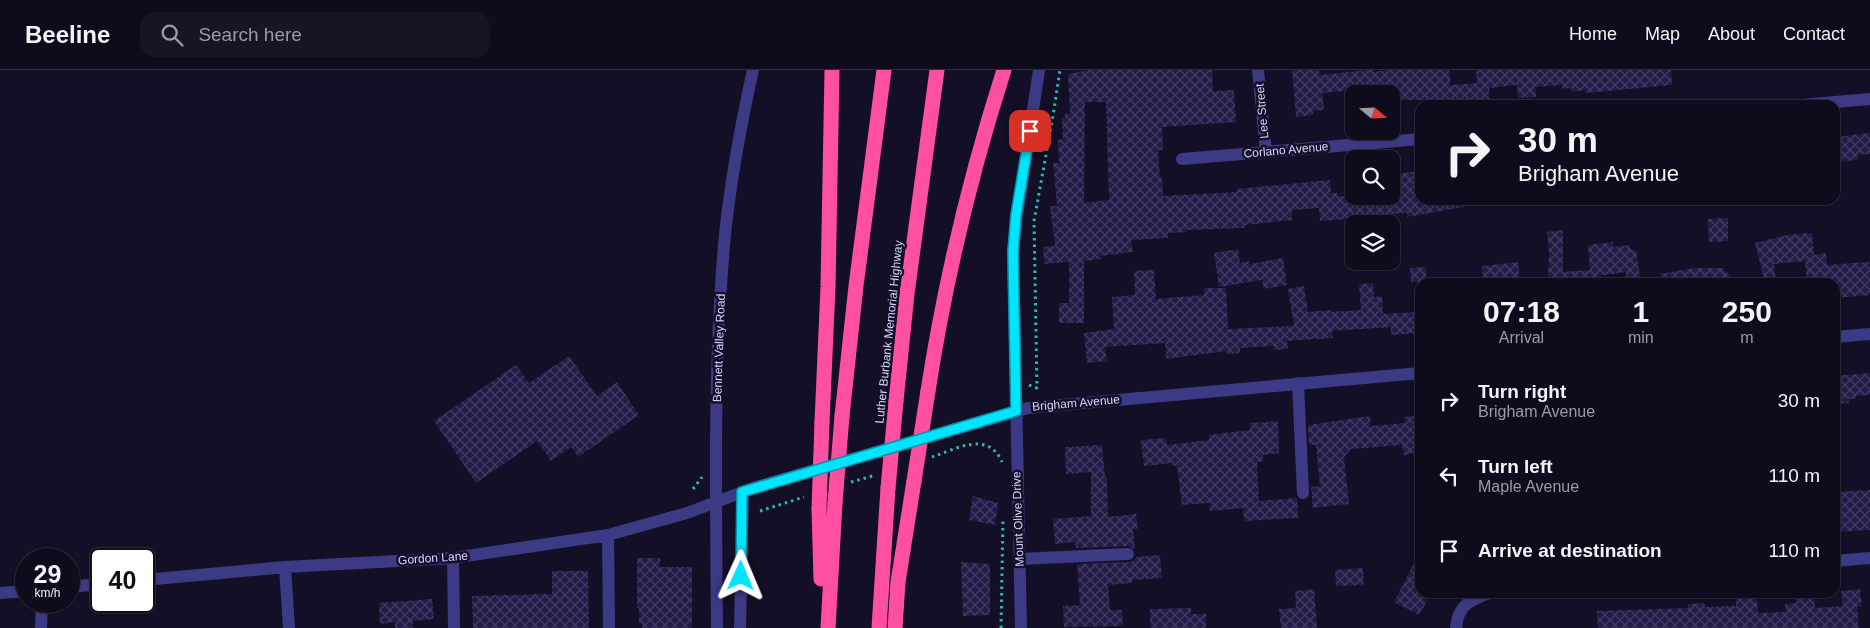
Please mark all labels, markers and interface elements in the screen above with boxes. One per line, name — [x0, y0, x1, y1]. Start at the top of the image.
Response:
search box — [140, 12, 490, 57]
text: Beeline — [25, 21, 110, 48]
icon: search — [158, 21, 186, 49]
text: Search here — [198, 24, 302, 45]
text: Home — [1569, 24, 1617, 44]
text: Map — [1645, 24, 1680, 44]
text: About — [1708, 24, 1755, 44]
text: Contact — [1783, 24, 1845, 44]
street label: Lee Street — [1253, 82, 1271, 139]
north arrow — [1345, 85, 1400, 140]
map controls — [1345, 85, 1400, 270]
pin — [1009, 110, 1051, 152]
icon: arrive — [1016, 117, 1044, 145]
icon: right — [1435, 120, 1500, 185]
text: 30 m — [1518, 120, 1598, 159]
street label: Corlano Avenue — [1243, 139, 1329, 161]
button: search — [1345, 150, 1400, 205]
text: Brigham Avenue — [1518, 161, 1679, 186]
button: layers — [1345, 215, 1400, 270]
street label: Luther Burbank Memorial Highway — [872, 240, 906, 424]
street label: Bennett Valley Road — [710, 294, 728, 402]
text: 07:18 — [1483, 295, 1560, 328]
text: 1 — [1632, 295, 1649, 328]
text: 250 — [1722, 295, 1772, 328]
text: Arrival — [1499, 329, 1544, 346]
text: min — [1628, 329, 1654, 346]
text: m — [1740, 329, 1753, 346]
text: Turn right — [1478, 381, 1566, 402]
icon: right — [1435, 387, 1463, 415]
text: 30 m — [1778, 390, 1820, 411]
street label: Brigham Avenue — [1032, 392, 1121, 414]
text: Brigham Avenue — [1478, 403, 1595, 420]
text: Turn left — [1478, 456, 1553, 477]
icon: left — [1435, 462, 1463, 490]
text: 110 m — [1769, 465, 1820, 486]
street label: Mount Olive Drive — [1009, 471, 1027, 567]
text: Maple Avenue — [1478, 478, 1579, 495]
icon: arrive — [1435, 537, 1463, 565]
text: Arrive at destination — [1478, 540, 1662, 561]
text: 110 m — [1769, 540, 1820, 561]
speed limit sign: 40 — [90, 548, 155, 613]
street label: Gordon Lane — [398, 549, 469, 567]
position arrow — [714, 549, 766, 601]
text: 29 — [34, 560, 61, 588]
text: km/h — [34, 586, 61, 600]

